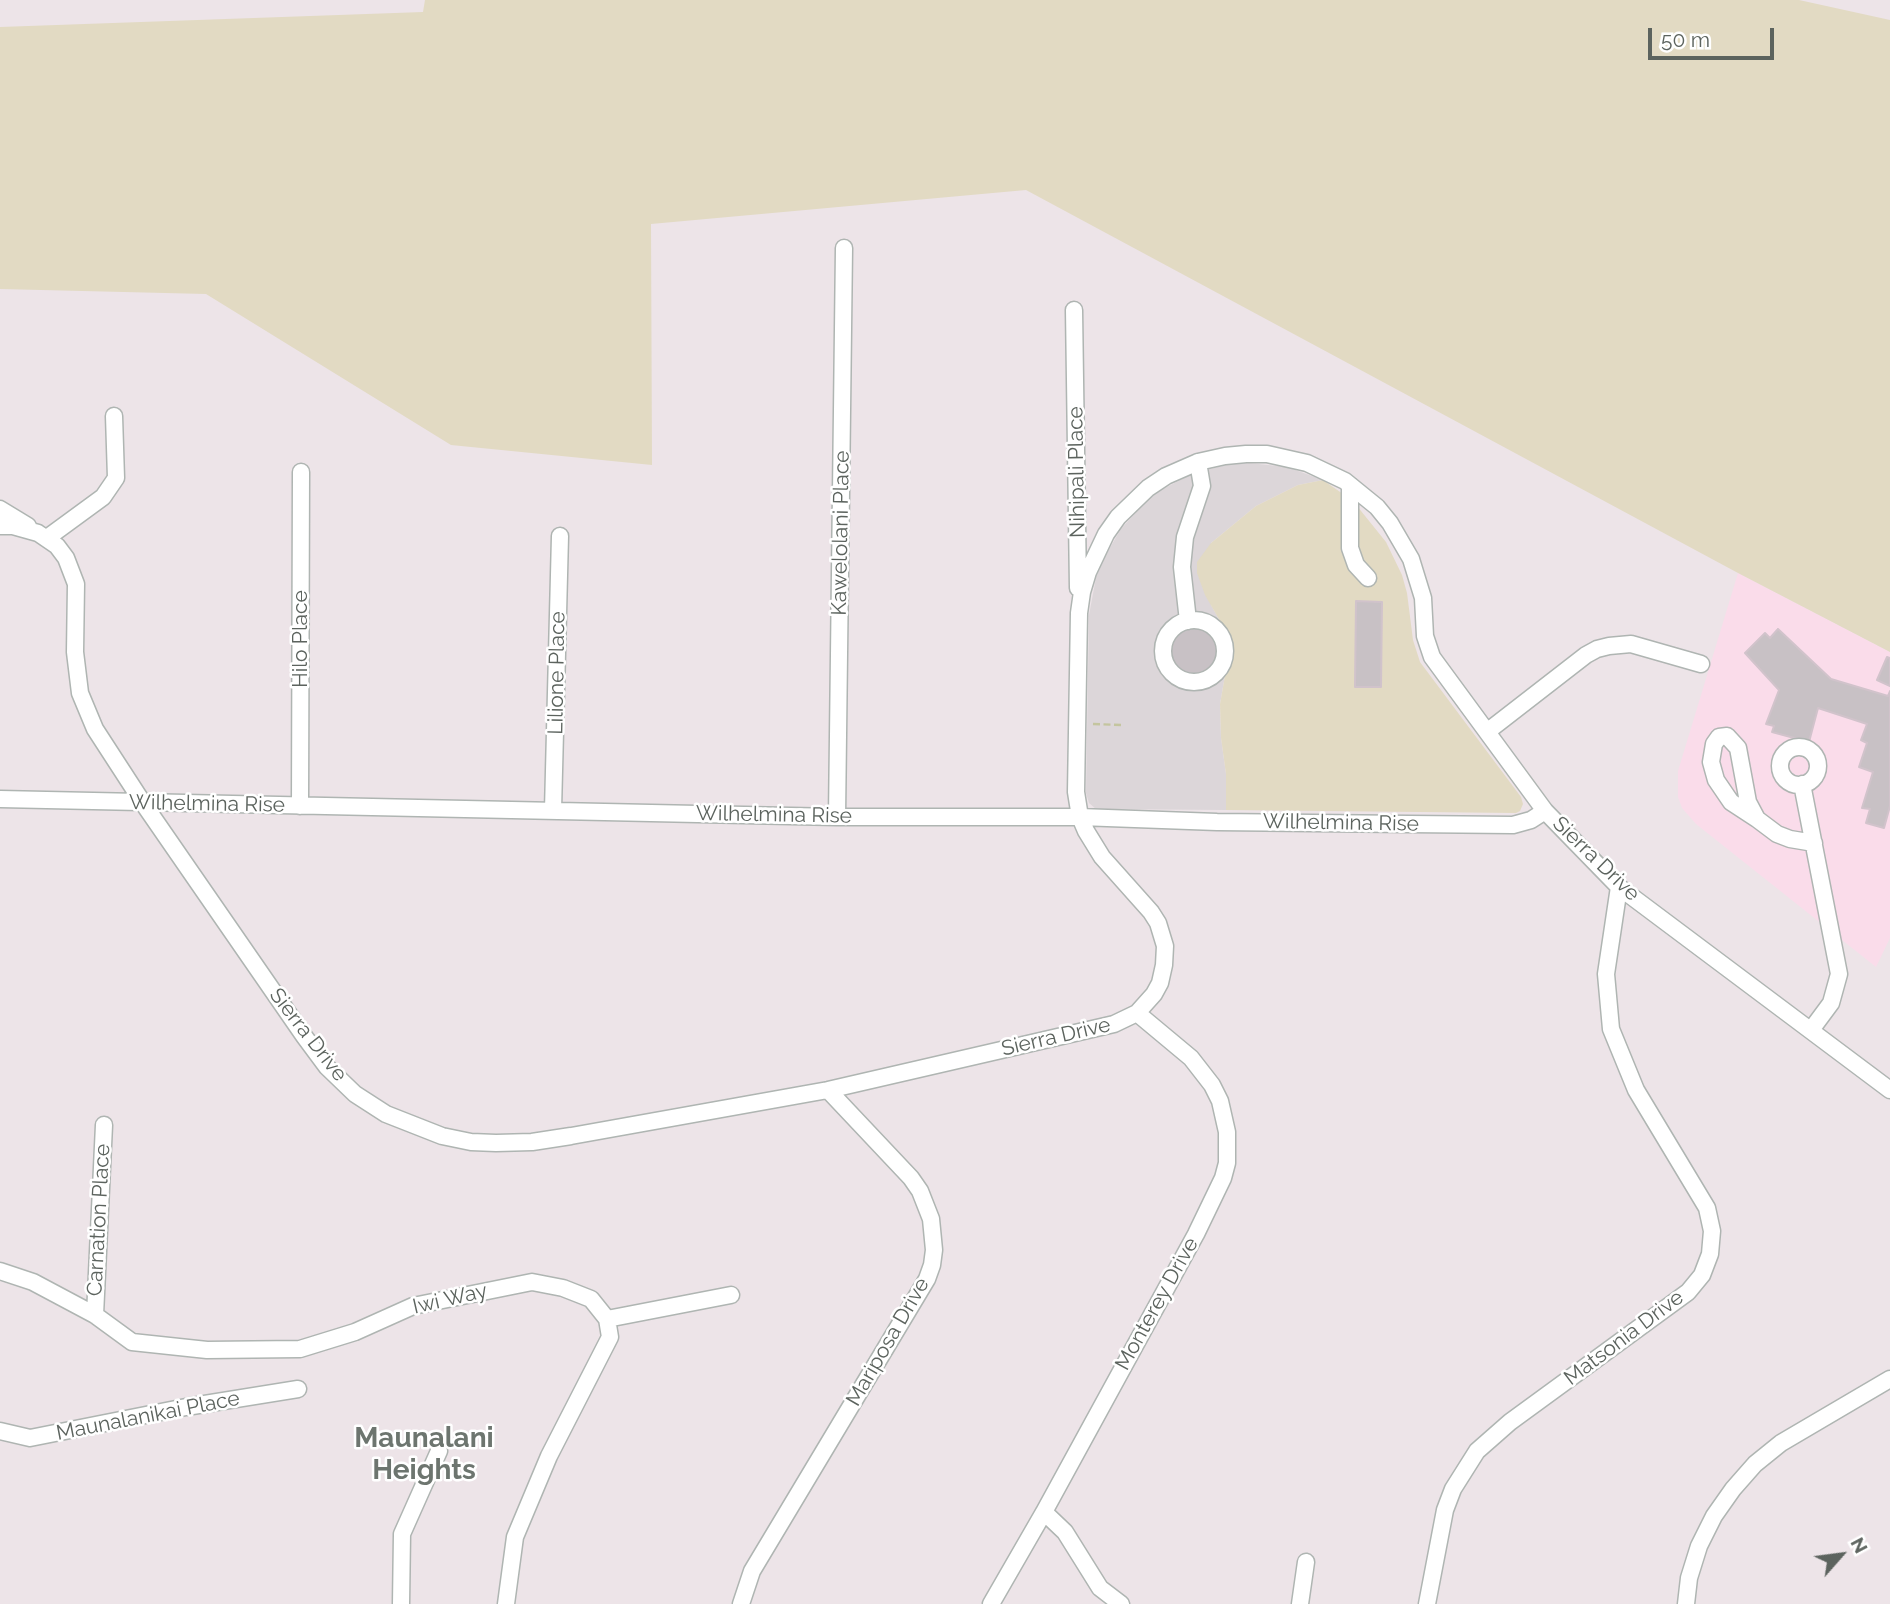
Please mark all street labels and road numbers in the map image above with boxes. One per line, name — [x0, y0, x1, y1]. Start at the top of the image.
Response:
street label: Nihipali Place — [1063, 406, 1091, 538]
street label: Kawelolani Place — [827, 450, 855, 616]
street label: Hilo Place — [288, 590, 314, 688]
street label: Lilione Place — [543, 611, 571, 735]
street label: Wilhelmina Rise — [129, 790, 285, 818]
street label: Wilhelmina Rise — [696, 801, 852, 829]
street label: Wilhelmina Rise — [1263, 809, 1419, 837]
street label: Sierra Drive — [1547, 811, 1645, 907]
street label: Sierra Drive — [264, 983, 352, 1087]
street label: Sierra Drive — [999, 1012, 1113, 1062]
street label: Carnation Place — [82, 1143, 116, 1297]
street label: Monterey Drive — [1110, 1233, 1204, 1375]
street label: Mariposa Drive — [841, 1273, 935, 1411]
street label: Iwi Way — [410, 1278, 490, 1320]
street label: Matsonia Drive — [1559, 1285, 1689, 1391]
street label: Maunalanikai Place — [54, 1386, 242, 1446]

